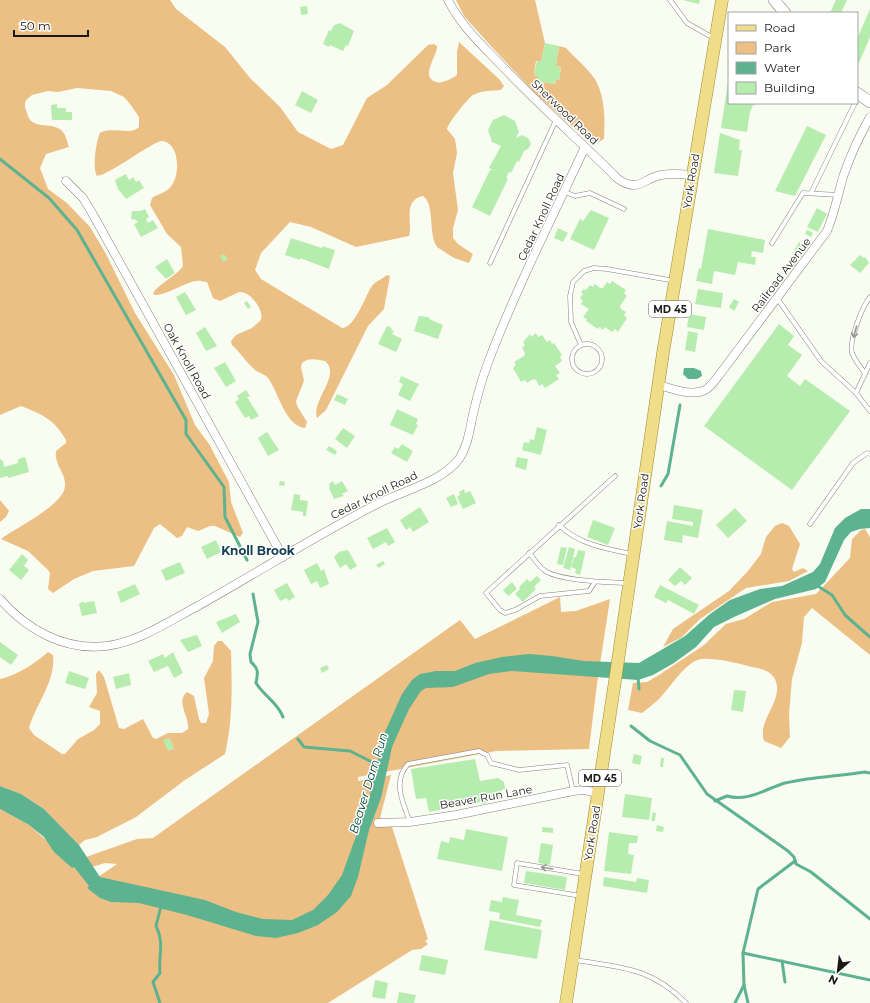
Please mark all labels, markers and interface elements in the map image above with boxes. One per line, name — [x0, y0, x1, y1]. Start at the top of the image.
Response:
scale bar — [14, 12, 88, 38]
legend — [728, 12, 858, 104]
text: 50 m — [20, 18, 51, 33]
text: Road — [764, 20, 795, 35]
text: Park — [764, 40, 792, 55]
text: Water — [764, 60, 801, 75]
street label: Sherwood Road — [529, 76, 601, 148]
text: Building — [764, 80, 815, 95]
street label: York Road — [680, 152, 702, 210]
street label: Cedar Knoll Road — [515, 171, 567, 263]
street label: Railroad Avenue — [748, 235, 814, 315]
road number: MD 45 — [649, 301, 691, 317]
street label: Oak Knoll Road — [160, 321, 214, 401]
one-way arrow — [851, 326, 858, 339]
street label: Cedar Knoll Road — [328, 468, 420, 522]
street label: York Road — [630, 472, 652, 530]
district label: Knoll Brook — [221, 543, 295, 558]
water label: Beaver Dam Run — [346, 731, 390, 835]
road number: MD 45 — [579, 770, 621, 786]
street label: Beaver Run Lane — [439, 782, 534, 812]
street label: York Road — [581, 804, 603, 862]
one-way arrow — [541, 864, 554, 872]
north arrow — [818, 951, 858, 991]
text: N — [826, 972, 841, 988]

